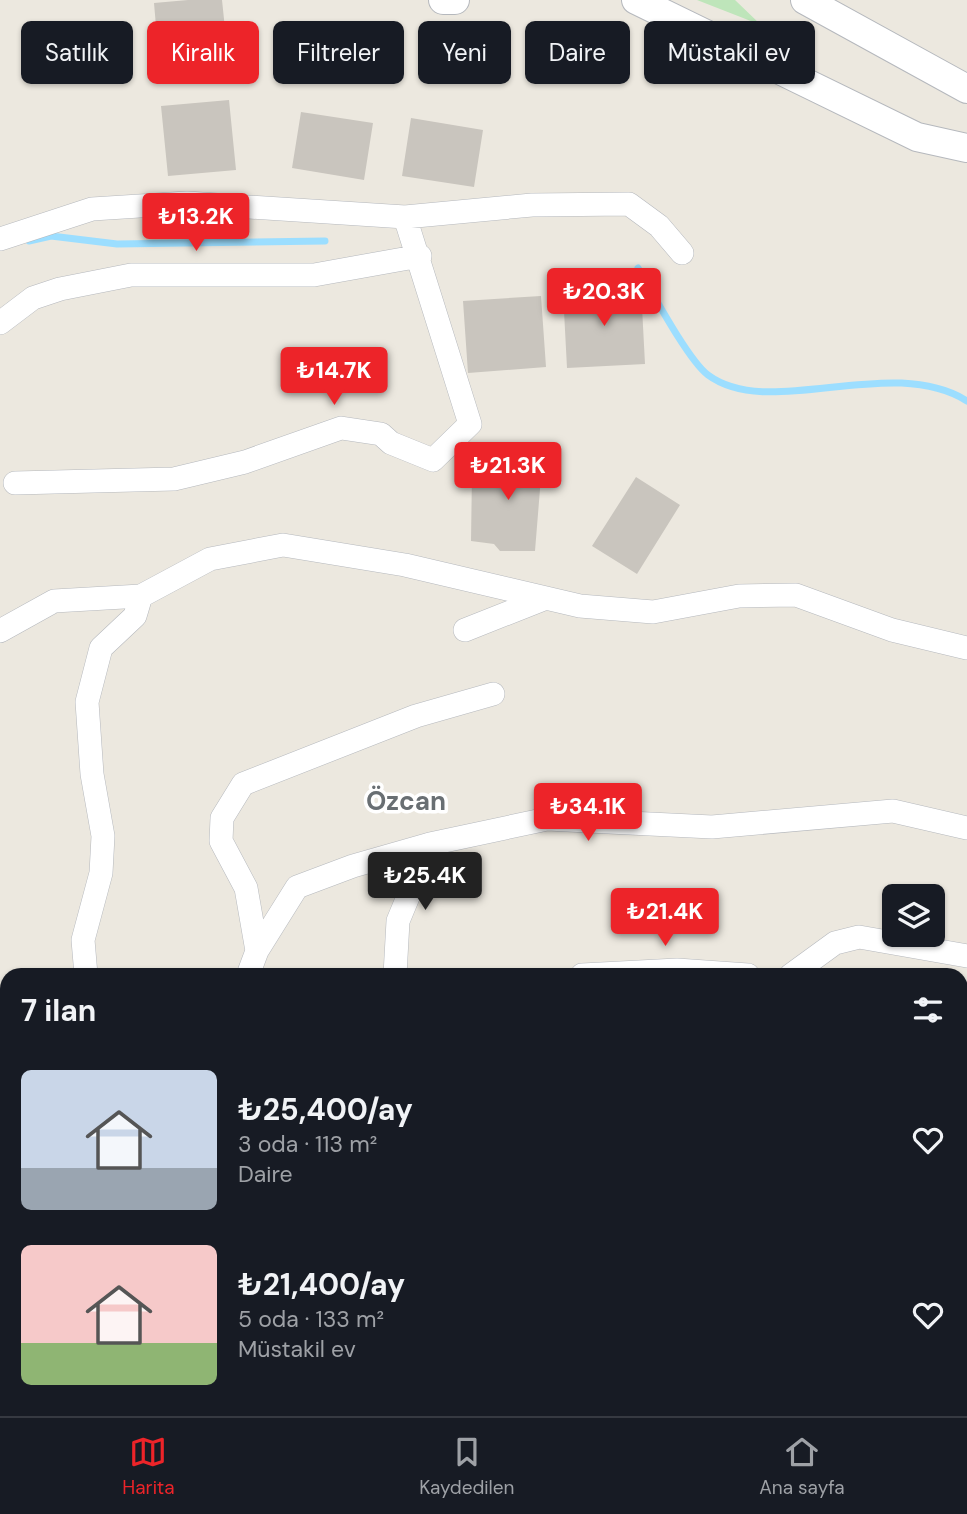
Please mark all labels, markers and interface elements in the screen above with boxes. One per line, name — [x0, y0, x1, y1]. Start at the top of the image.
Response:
chip: Satılık — [21, 21, 133, 84]
chip: Kiralık — [147, 21, 259, 84]
chip: Filtreler — [273, 21, 404, 84]
chip: Yeni — [418, 21, 511, 84]
chip: Daire — [525, 21, 630, 84]
chip: Müstakil ev — [644, 21, 815, 84]
pin: ₺13.2K — [139, 194, 253, 253]
text: ₺13.2K — [158, 201, 234, 231]
pin: ₺20.3K — [547, 268, 661, 328]
text: ₺20.3K — [563, 276, 645, 306]
pin: ₺14.7K — [277, 348, 391, 407]
text: ₺14.7K — [297, 355, 371, 385]
pin: ₺21.3K — [451, 442, 565, 502]
text: ₺21.3K — [470, 450, 546, 480]
district label: Özcan — [366, 784, 446, 818]
pin: ₺34.1K — [531, 784, 645, 843]
text: ₺34.1K — [550, 791, 626, 821]
pin: ₺25.4K — [368, 852, 482, 912]
text: ₺25.4K — [384, 860, 466, 890]
map controls — [882, 884, 945, 947]
button: layers — [882, 884, 945, 947]
pin: ₺21.4K — [608, 888, 722, 948]
text: ₺21.4K — [627, 896, 703, 926]
text: 7 ilan — [21, 991, 96, 1030]
icon: filters — [909, 991, 947, 1029]
text: ₺25,400/ay — [238, 1090, 413, 1129]
icon: home — [77, 1098, 161, 1182]
icon: heart — [909, 1121, 947, 1159]
text: 3 oda · 113 m² — [238, 1129, 377, 1159]
text: Daire — [238, 1159, 293, 1189]
text: ₺21,400/ay — [238, 1265, 405, 1304]
icon: home — [77, 1273, 161, 1357]
icon: heart — [909, 1296, 947, 1334]
text: 5 oda · 133 m² — [238, 1304, 384, 1334]
text: Müstakil ev — [238, 1334, 356, 1364]
tab: Harita — [122, 1433, 175, 1500]
tab: Kaydedilen — [419, 1433, 515, 1500]
tab: Ana sayfa — [759, 1433, 845, 1500]

